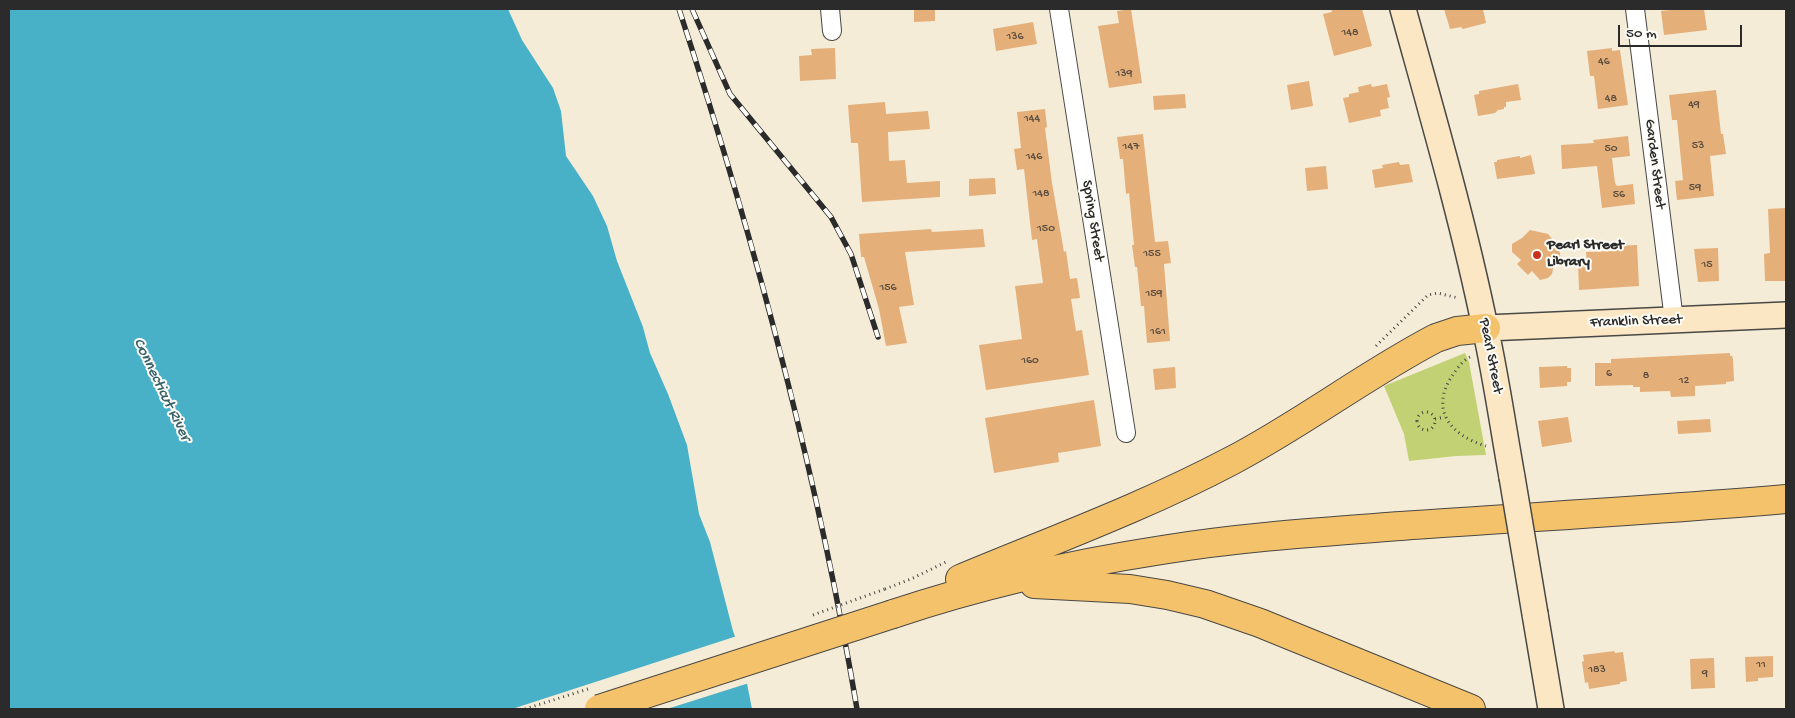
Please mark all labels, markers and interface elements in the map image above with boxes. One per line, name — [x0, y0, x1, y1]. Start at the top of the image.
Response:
scale bar — [1620, 15, 1744, 47]
text: 50 m — [1626, 25, 1657, 43]
house number: 148 — [1341, 26, 1359, 40]
house number: 136 — [1006, 30, 1024, 44]
house number: 46 — [1598, 55, 1610, 69]
house number: 139 — [1115, 67, 1133, 81]
house number: 48 — [1605, 92, 1617, 106]
house number: 49 — [1688, 98, 1700, 112]
house number: 144 — [1024, 112, 1040, 126]
street label: Garden Street — [1640, 118, 1668, 210]
house number: 53 — [1692, 139, 1704, 153]
house number: 147 — [1123, 140, 1139, 154]
house number: 50 — [1604, 142, 1618, 156]
house number: 146 — [1026, 150, 1042, 164]
street label: Spring Street — [1077, 179, 1107, 263]
house number: 59 — [1689, 181, 1701, 195]
house number: 148 — [1032, 187, 1050, 201]
house number: 56 — [1613, 188, 1625, 202]
house number: 150 — [1037, 222, 1055, 236]
place label: Pearl Street Library — [1547, 237, 1624, 272]
house number: 155 — [1143, 247, 1161, 261]
marker: Pearl Street Library — [1531, 249, 1543, 261]
house number: 15 — [1701, 258, 1713, 272]
house number: 156 — [879, 281, 897, 295]
house number: 159 — [1145, 287, 1163, 301]
street label: Franklin Street — [1590, 311, 1682, 333]
street label: Pearl Street — [1474, 317, 1506, 395]
house number: 161 — [1150, 325, 1166, 339]
water label: Connecticut River — [128, 335, 194, 445]
house number: 160 — [1021, 354, 1039, 368]
house number: 6 — [1606, 367, 1612, 381]
house number: 8 — [1643, 369, 1649, 383]
house number: 12 — [1679, 374, 1689, 388]
house number: 11 — [1756, 658, 1766, 672]
house number: 183 — [1588, 663, 1606, 677]
house number: 9 — [1702, 667, 1708, 681]

